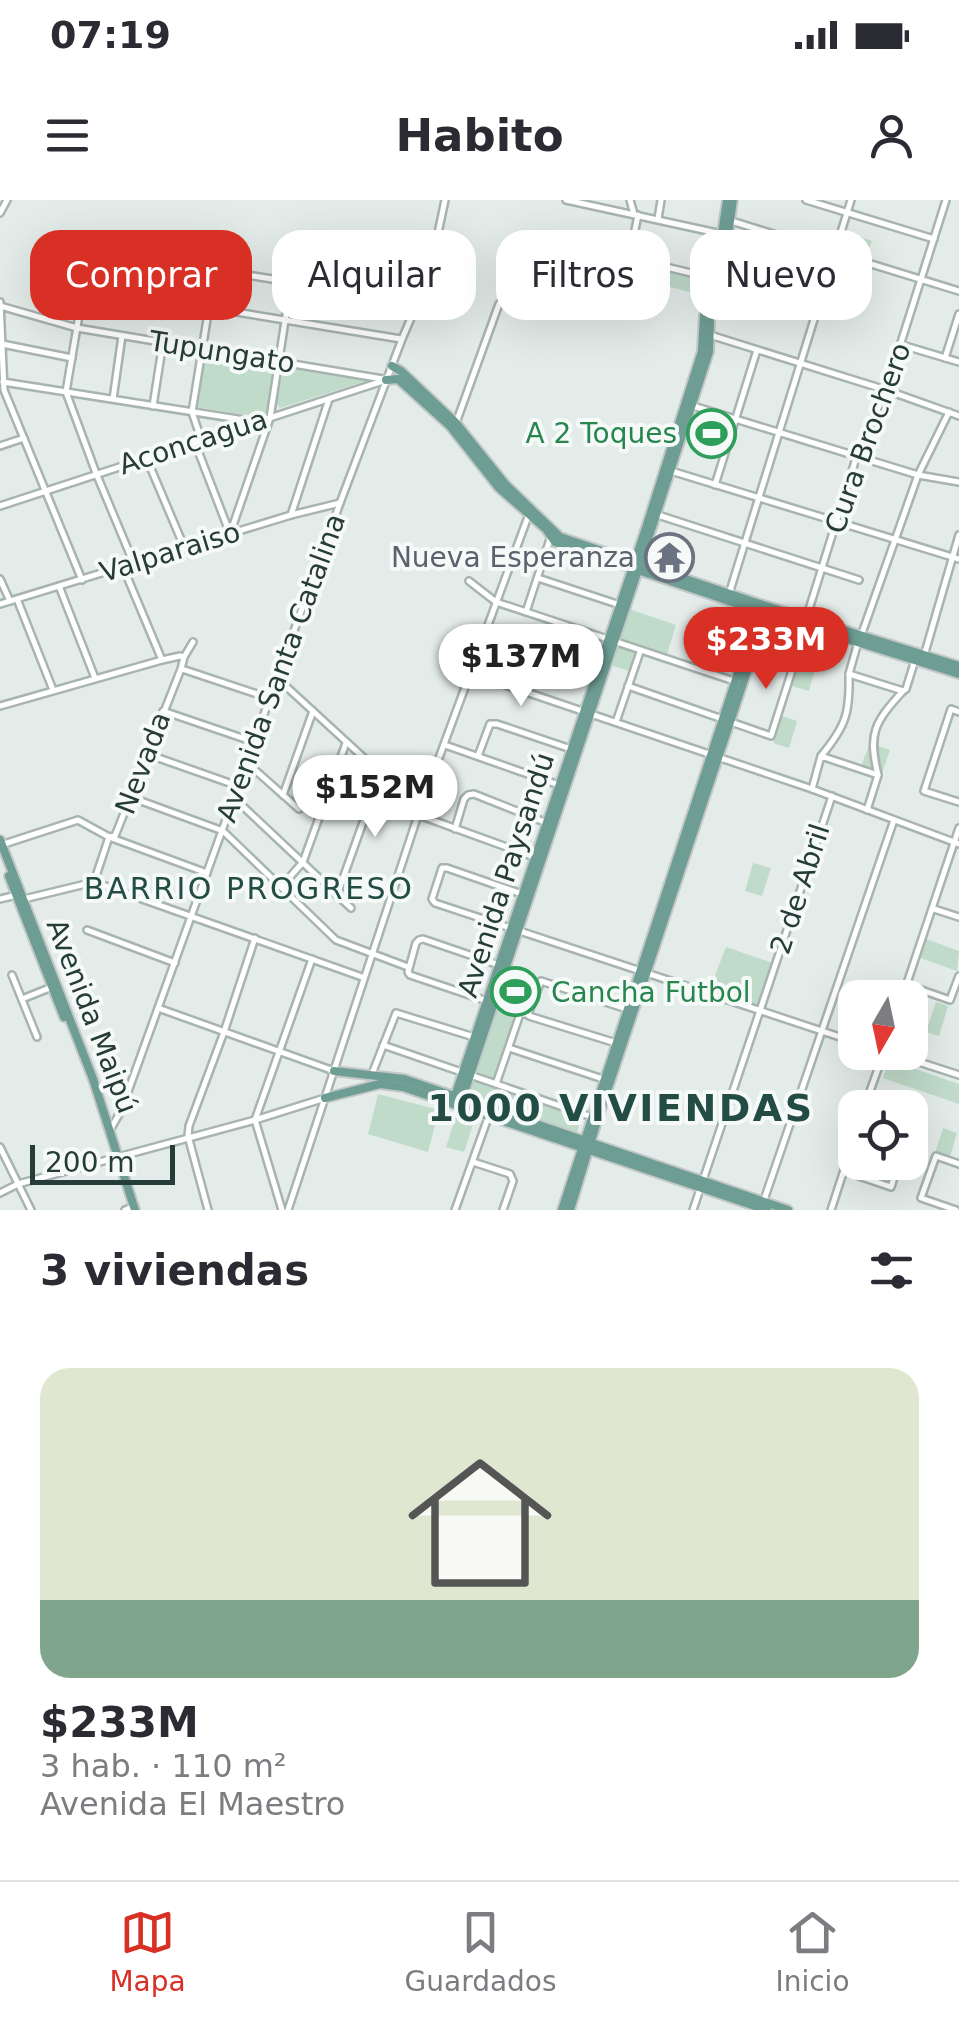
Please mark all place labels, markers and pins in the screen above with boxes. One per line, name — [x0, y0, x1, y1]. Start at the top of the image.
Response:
sports icon: A 2 Toques — [686, 407, 738, 459]
place label: A 2 Toques — [525, 417, 677, 450]
temple icon: Nueva Esperanza — [644, 531, 696, 583]
place label: Nueva Esperanza — [391, 541, 635, 574]
pin: $233M — [696, 607, 836, 692]
pin: $137M — [451, 624, 591, 709]
pin: $152M — [305, 755, 445, 840]
sports icon: Cancha Futbol — [490, 966, 542, 1018]
place label: Cancha Futbol — [551, 976, 751, 1009]

